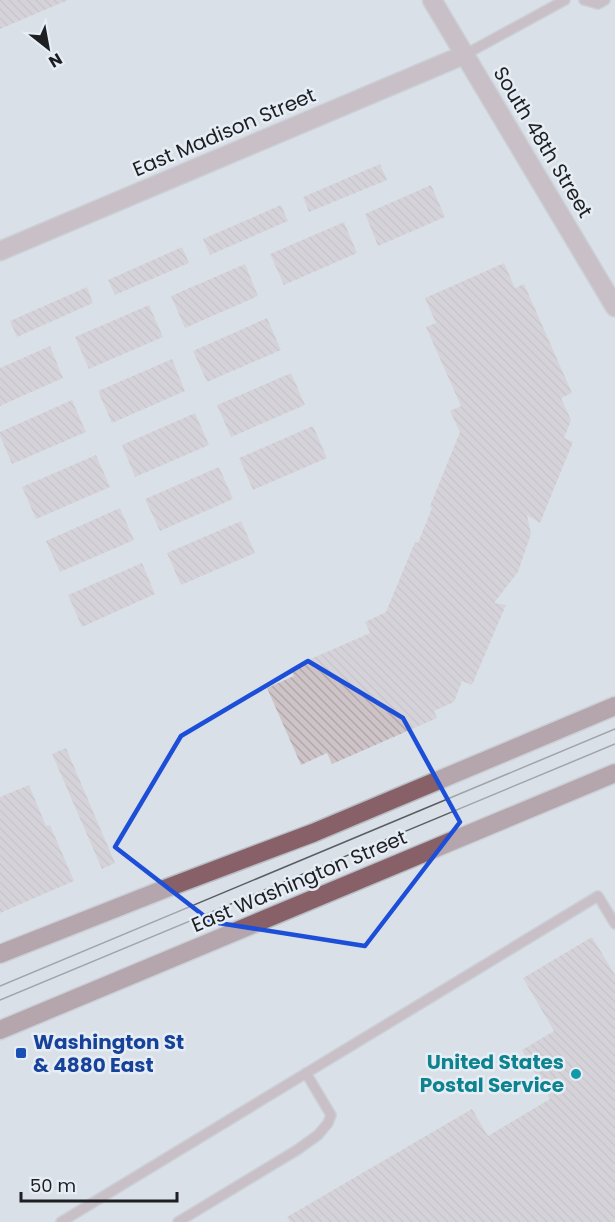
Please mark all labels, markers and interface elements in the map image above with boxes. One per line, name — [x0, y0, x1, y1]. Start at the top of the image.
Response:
north arrow — [18, 18, 78, 78]
text: N — [44, 47, 67, 73]
street label: South 48th Street — [487, 61, 599, 223]
street label: East Madison Street — [128, 81, 320, 183]
street label: East Washington Street — [187, 823, 411, 939]
place label: Washington St & 4880 East — [33, 1028, 184, 1079]
marker: Washington St & 4880 East — [14, 1046, 28, 1060]
place label: United States Postal Service — [420, 1048, 564, 1099]
marker: United States Postal Service — [569, 1067, 583, 1081]
scale bar — [21, 1165, 177, 1203]
text: 50 m — [30, 1173, 76, 1198]

